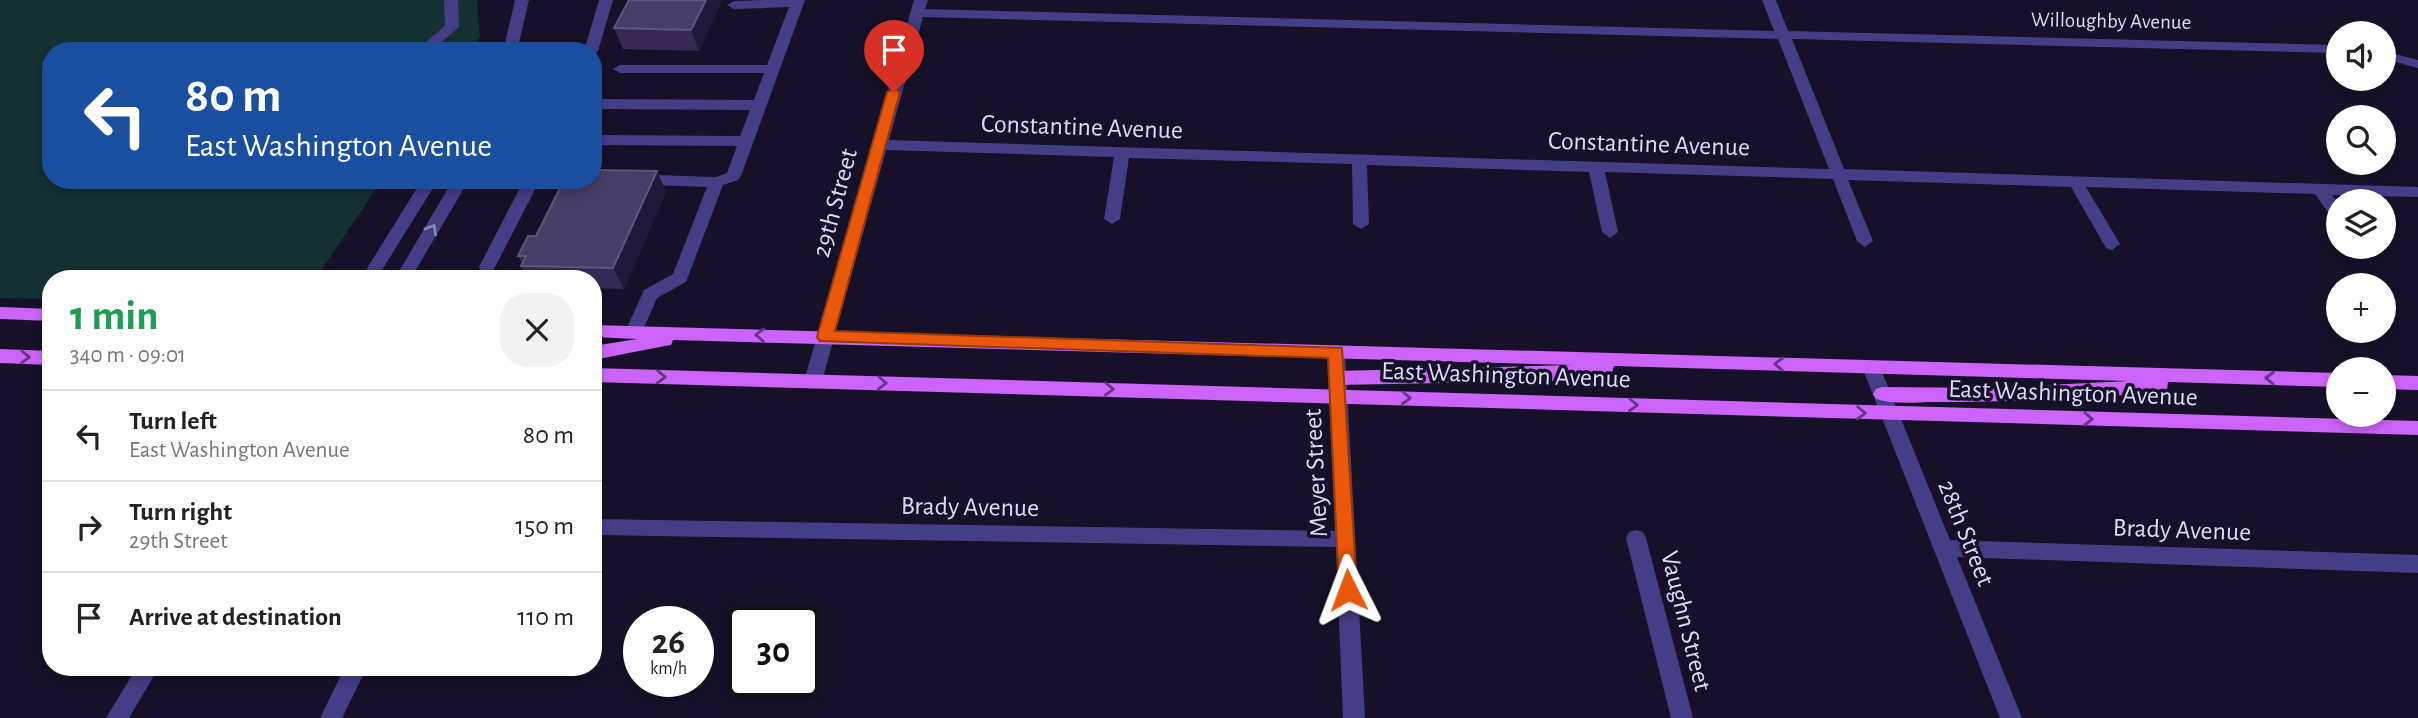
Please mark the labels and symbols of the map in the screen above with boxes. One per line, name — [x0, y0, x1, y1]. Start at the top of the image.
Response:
street label: Willoughby Avenue — [2031, 9, 2191, 33]
pin — [864, 20, 924, 92]
street label: Constantine Avenue — [981, 110, 1183, 144]
street label: Constantine Avenue — [1548, 127, 1750, 161]
street label: 29th Street — [808, 146, 862, 260]
one-way arrow — [424, 224, 437, 237]
one-way arrow — [755, 327, 765, 343]
one-way arrow — [20, 350, 31, 365]
one-way arrow — [1773, 356, 1783, 372]
street label: East Washington Avenue — [1381, 358, 1631, 392]
one-way arrow — [656, 369, 667, 384]
one-way arrow — [2264, 371, 2275, 386]
one-way arrow — [877, 375, 887, 391]
street label: East Washington Avenue — [1948, 376, 2198, 410]
one-way arrow — [1104, 382, 1115, 397]
one-way arrow — [1401, 390, 1412, 406]
one-way arrow — [1628, 398, 1639, 413]
one-way arrow — [1856, 405, 1867, 420]
street label: Meyer Street — [1300, 408, 1332, 538]
one-way arrow — [2083, 412, 2094, 427]
street label: 28th Street — [1933, 476, 1999, 590]
street label: Brady Avenue — [901, 493, 1039, 521]
street label: Brady Avenue — [2112, 515, 2252, 545]
street label: Vaughn Street — [1656, 548, 1716, 694]
position arrow — [1311, 553, 1385, 627]
speed limit sign: 30 — [728, 606, 819, 697]

